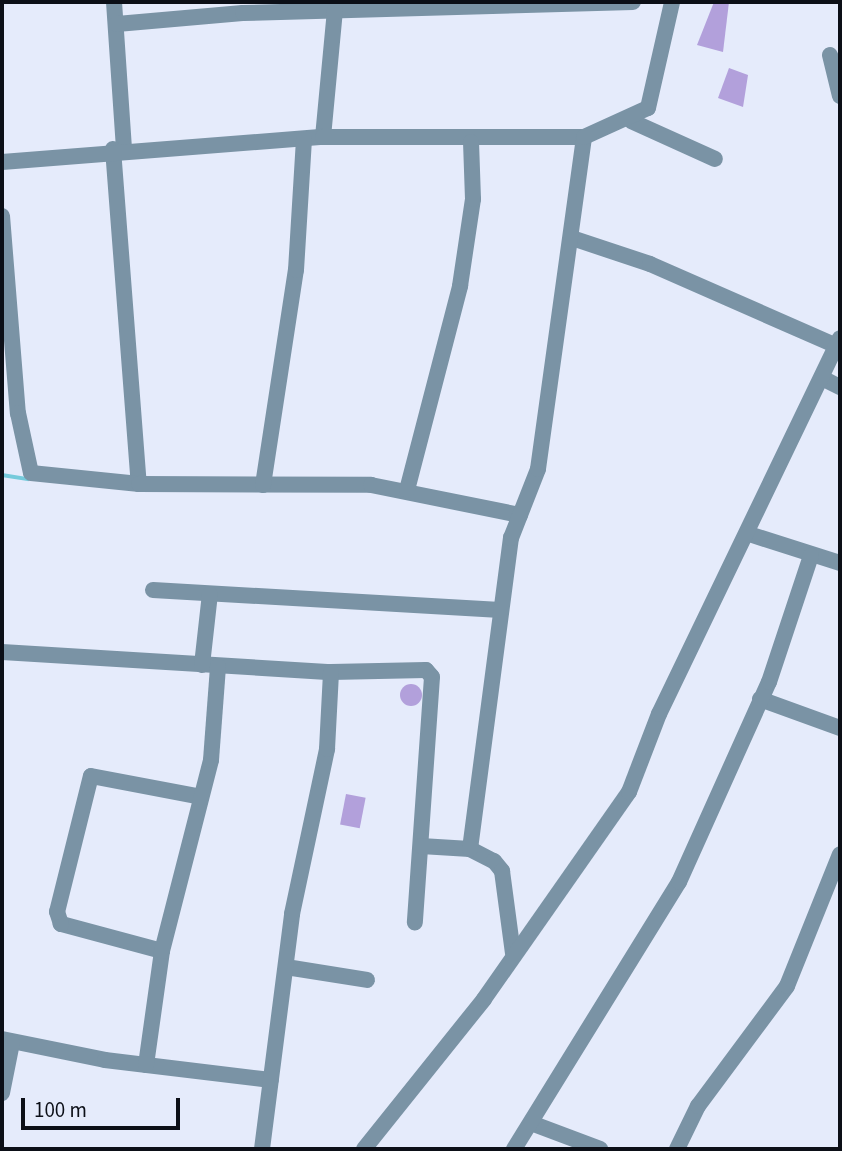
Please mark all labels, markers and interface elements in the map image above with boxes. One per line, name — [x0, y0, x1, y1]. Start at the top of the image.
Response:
scale bar — [24, 1084, 184, 1128]
text: 100 m — [34, 1095, 87, 1125]

